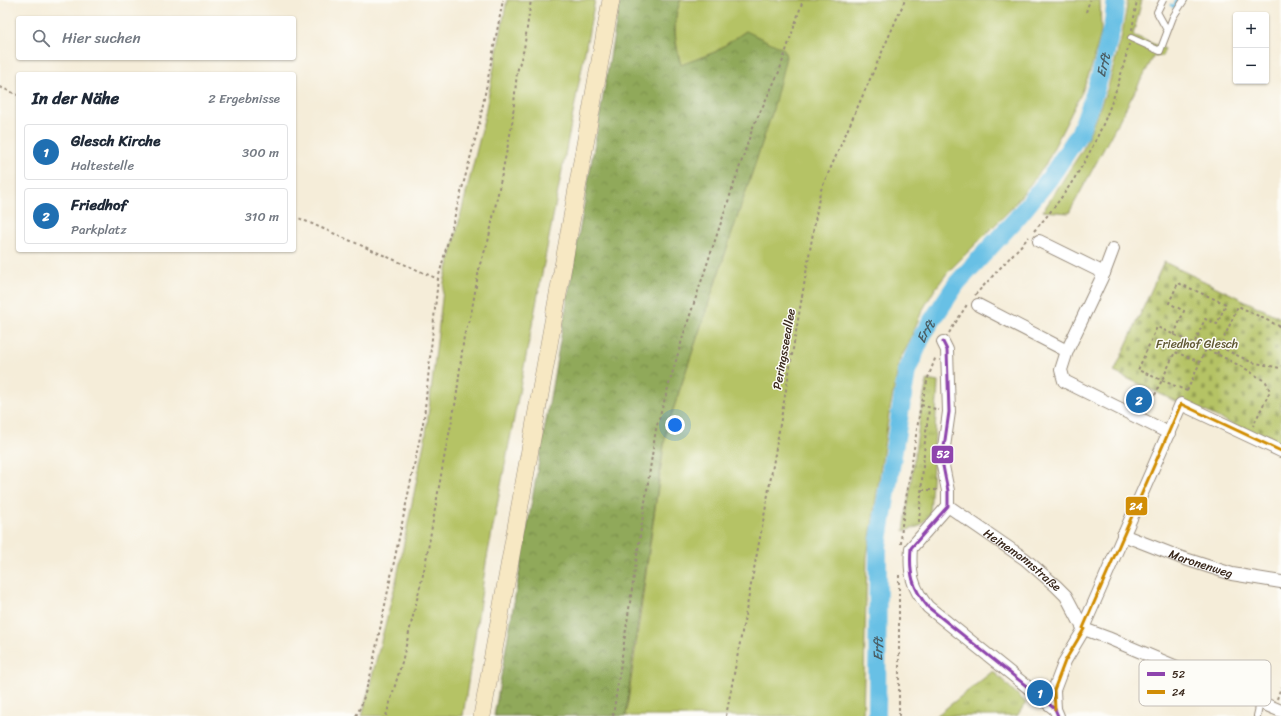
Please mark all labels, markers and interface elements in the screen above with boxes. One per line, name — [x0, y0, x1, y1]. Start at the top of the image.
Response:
map controls — [1233, 12, 1269, 84]
button: + — [1233, 12, 1269, 48]
search box — [16, 16, 296, 60]
text: Hier suchen — [62, 25, 141, 51]
icon: search — [30, 27, 52, 49]
button: − — [1233, 48, 1269, 84]
water label: Erft — [1089, 49, 1117, 79]
text: In der Nähe — [32, 83, 119, 113]
text: 2 Ergebnisse — [208, 87, 280, 110]
text: Glesch Kirche — [71, 128, 160, 154]
text: 1 — [43, 141, 49, 164]
text: 300 m — [242, 141, 279, 164]
text: Haltestelle — [71, 154, 134, 177]
text: Friedhof — [71, 192, 127, 218]
text: 2 — [42, 205, 50, 228]
text: 310 m — [245, 205, 279, 228]
text: Parkplatz — [71, 218, 127, 241]
street label: Peringsseeallee — [766, 307, 802, 391]
water label: Erft — [909, 313, 942, 346]
park label: Friedhof Glesch — [1156, 333, 1238, 355]
pin: 2 — [1126, 385, 1152, 415]
your location — [665, 415, 685, 435]
line badge: 52 — [931, 445, 954, 464]
text: 52 — [936, 445, 950, 464]
line badge: 24 — [1125, 496, 1148, 516]
text: 24 — [1128, 497, 1143, 516]
street label: Heinemannstraße — [979, 522, 1067, 597]
street label: Maronenweg — [1166, 543, 1236, 585]
water label: Erft — [866, 635, 889, 661]
legend — [1139, 660, 1271, 706]
text: 52 — [1172, 665, 1186, 684]
pin: 1 — [1027, 678, 1053, 708]
text: 24 — [1172, 683, 1185, 702]

